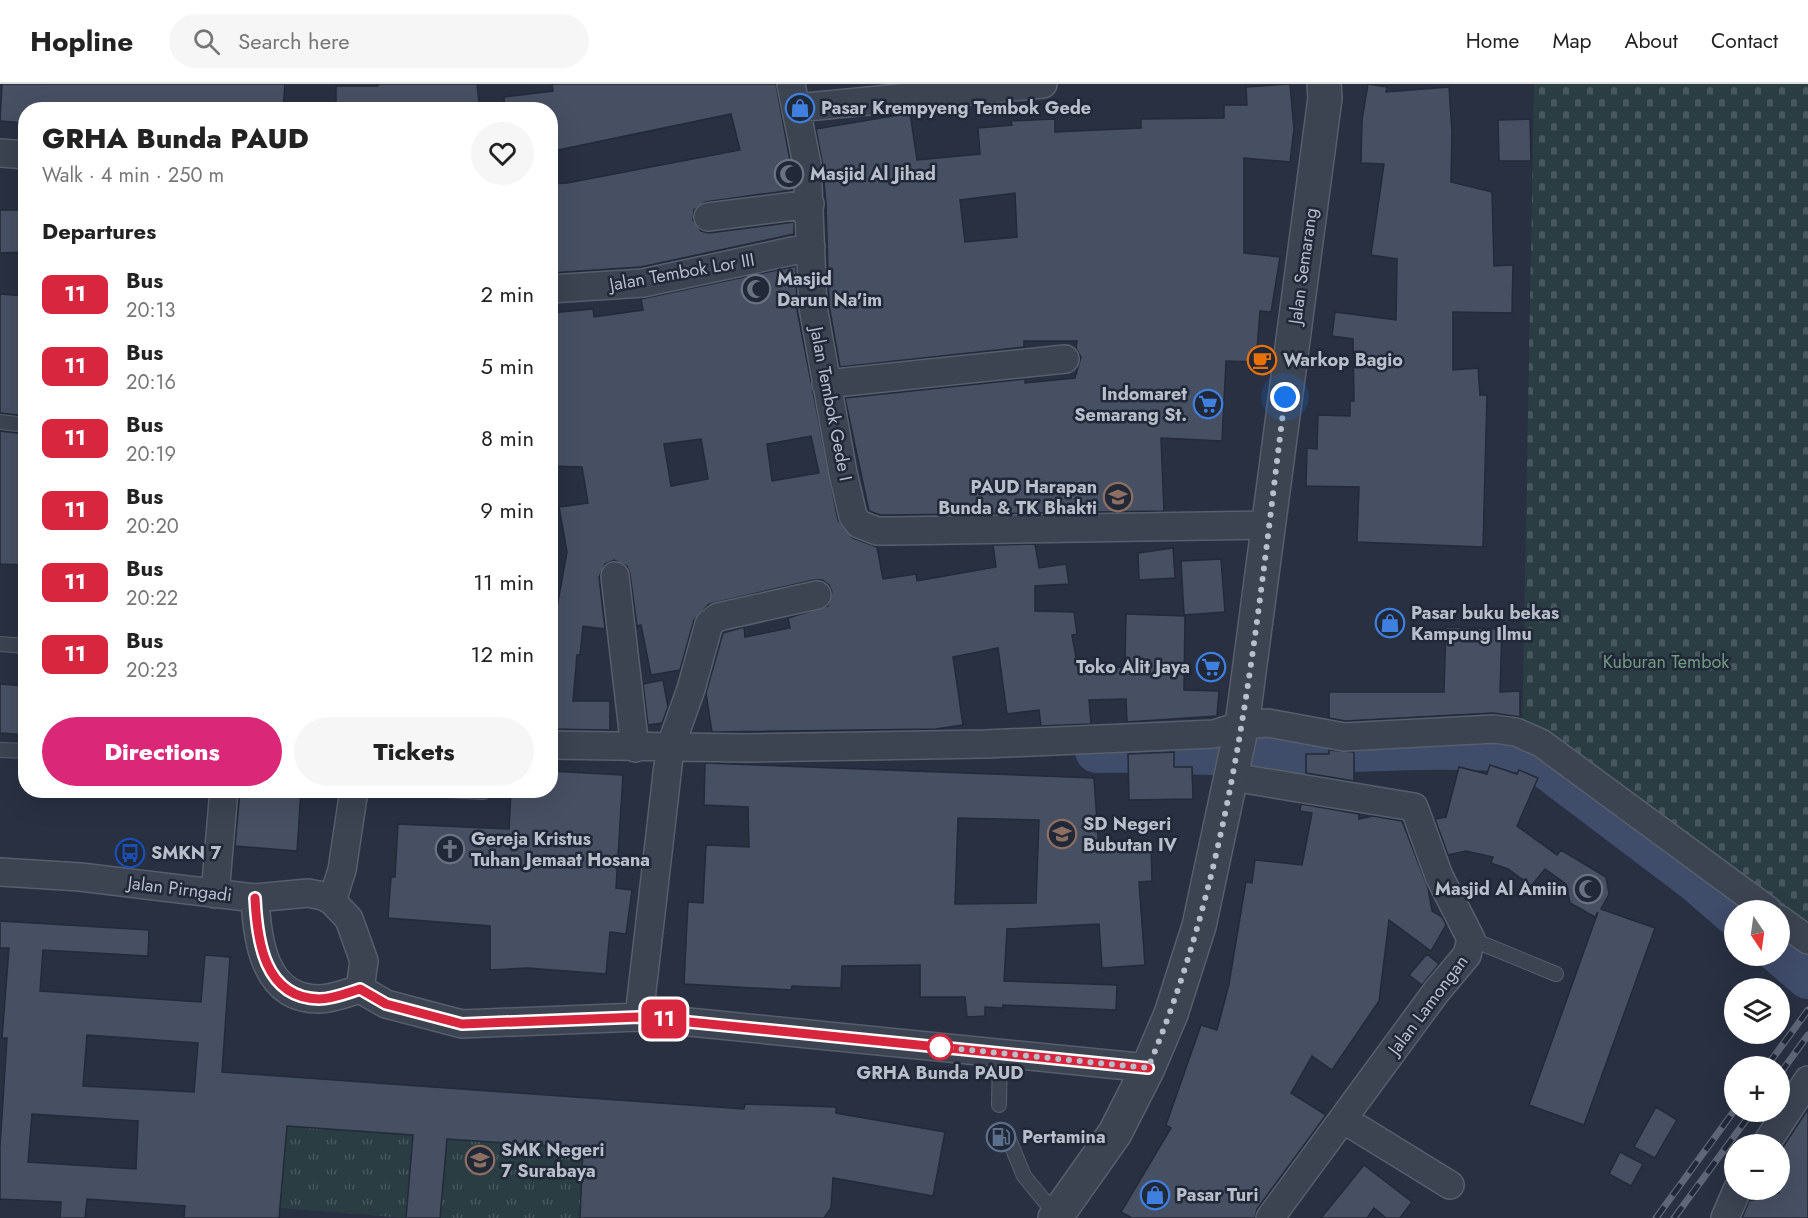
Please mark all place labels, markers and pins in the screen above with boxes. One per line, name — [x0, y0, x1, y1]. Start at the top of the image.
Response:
shop icon: Pasar Krempyeng Tembok Gede — [784, 92, 816, 124]
place label: Pasar Krempyeng Tembok Gede — [821, 95, 1091, 121]
mosque icon: Masjid Al Jihad — [773, 158, 805, 190]
place label: Masjid Al Jihad — [810, 161, 936, 187]
place label: Masjid Darun Na'im — [777, 266, 882, 313]
mosque icon: Masjid Darun Na'im — [740, 273, 772, 305]
cafe icon: Warkop Bagio — [1246, 344, 1278, 376]
place label: Warkop Bagio — [1283, 347, 1403, 373]
place label: Indomaret Semarang St. — [1074, 381, 1187, 428]
supermarket icon: Indomaret Semarang St. — [1192, 388, 1224, 420]
place label: PAUD Harapan Bunda & TK Bhakti — [938, 474, 1097, 521]
school or university icon: PAUD Harapan Bunda & TK Bhakti — [1102, 481, 1134, 513]
place label: Pasar buku bekas Kampung Ilmu — [1411, 600, 1559, 647]
shop icon: Pasar buku bekas Kampung Ilmu — [1374, 607, 1406, 639]
supermarket icon: Toko Alit Jaya — [1195, 651, 1227, 683]
place label: Toko Alit Jaya — [1076, 654, 1190, 680]
place label: SD Negeri Bubutan IV — [1083, 811, 1178, 858]
school or university icon: SD Negeri Bubutan IV — [1046, 818, 1078, 850]
place label: Gereja Kristus Tuhan Jemaat Hosana — [471, 826, 650, 873]
church icon: Gereja Kristus Tuhan Jemaat Hosana — [434, 833, 466, 865]
bus stop icon: SMKN 7 — [114, 837, 146, 869]
place label: SMKN 7 — [151, 840, 222, 866]
mosque icon: Masjid Al Amiin — [1572, 873, 1604, 905]
place label: Masjid Al Amiin — [1435, 876, 1567, 902]
marker: GRHA Bunda PAUD — [927, 1034, 953, 1060]
place label: GRHA Bunda PAUD — [857, 1060, 1023, 1086]
fuel station icon: Pertamina — [985, 1121, 1017, 1153]
place label: Pertamina — [1022, 1124, 1106, 1150]
place label: SMK Negeri 7 Surabaya — [501, 1137, 605, 1184]
school or university icon: SMK Negeri 7 Surabaya — [464, 1144, 496, 1176]
shop icon: Pasar Turi — [1139, 1179, 1171, 1211]
place label: Pasar Turi — [1176, 1182, 1258, 1208]

